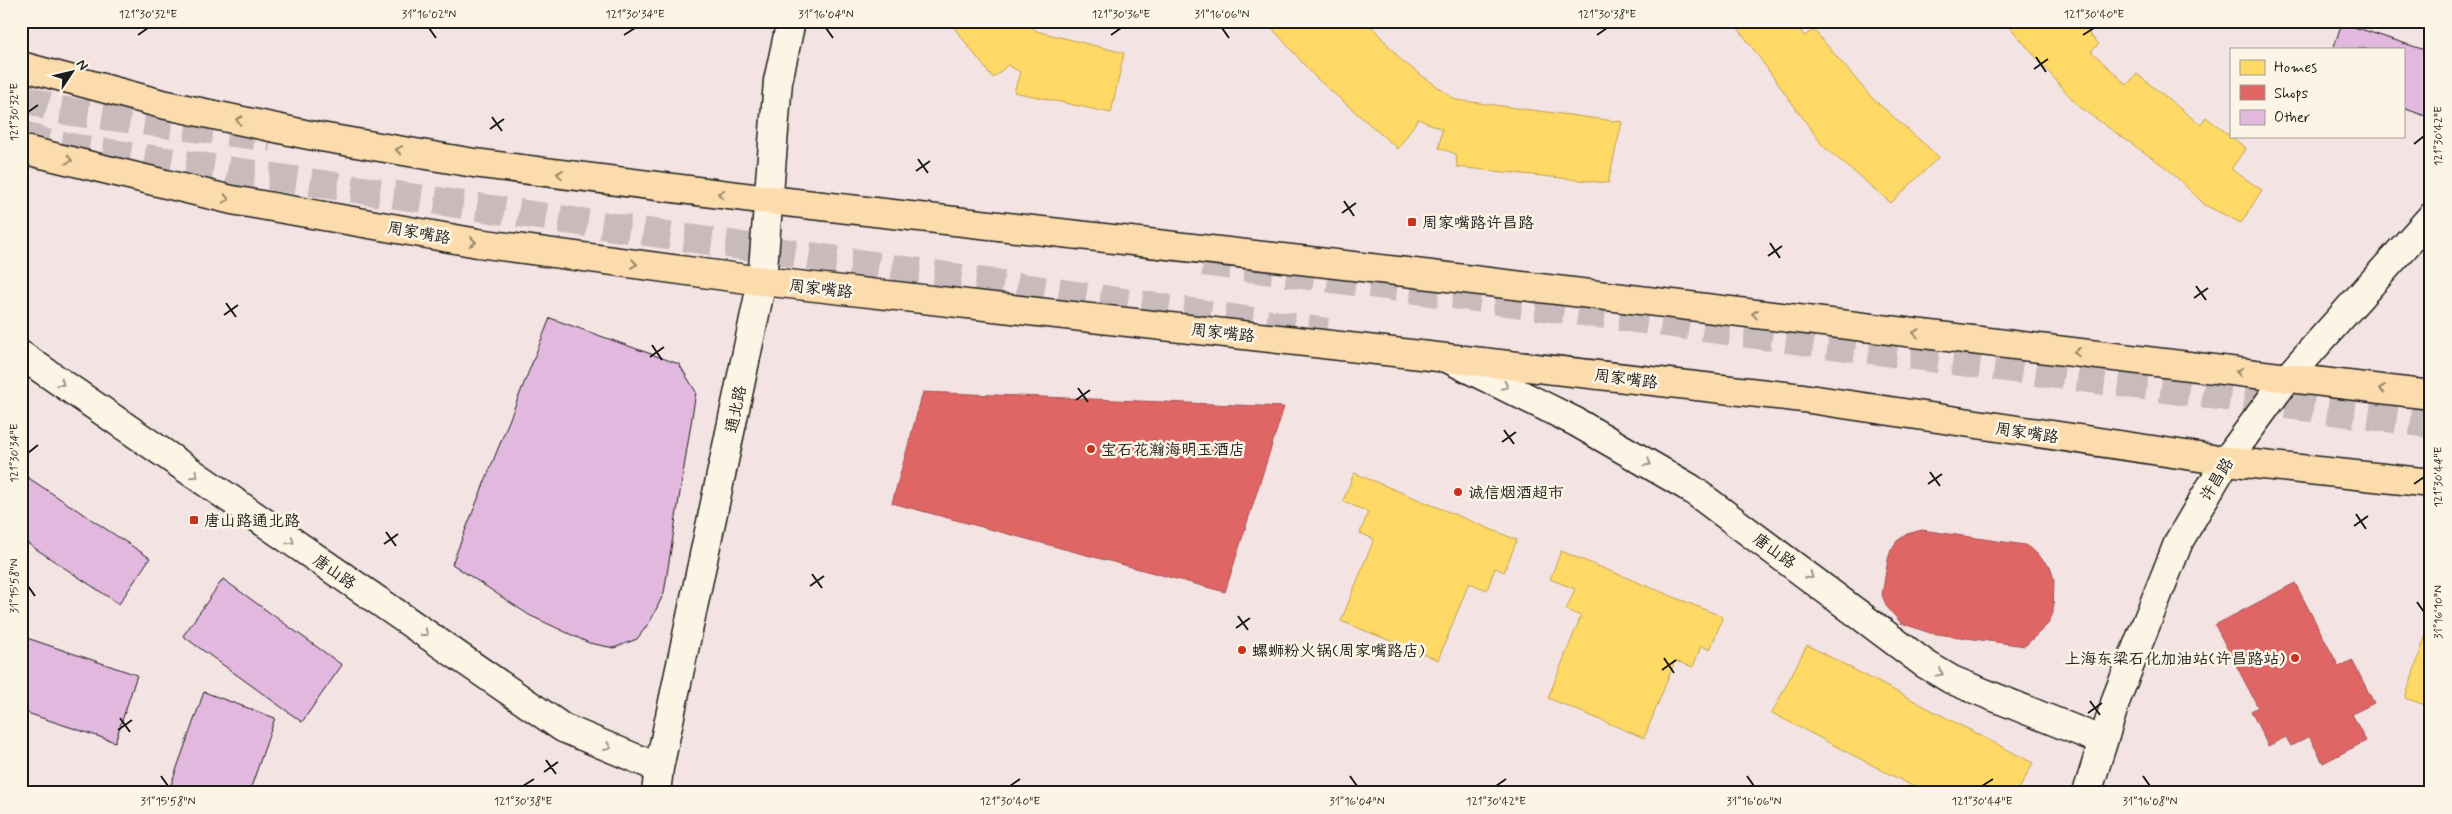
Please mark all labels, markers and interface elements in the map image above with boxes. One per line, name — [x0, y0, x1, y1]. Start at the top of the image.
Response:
text: 121°30'32"E — [119, 7, 177, 23]
text: 31°16'02"N — [402, 7, 456, 23]
text: 121°30'34"E — [605, 7, 665, 23]
text: 31°16'04"N — [798, 7, 854, 23]
text: 121°30'36"E — [1092, 7, 1150, 23]
text: 31°16'06"N — [1195, 7, 1249, 23]
text: 121°30'38"E — [1578, 7, 1636, 23]
text: 121°30'40"E — [2064, 7, 2124, 23]
north arrow — [48, 48, 98, 98]
legend — [2230, 48, 2404, 138]
text: N — [72, 56, 92, 74]
text: Homes — [2274, 58, 2317, 78]
text: 121°30'32"E — [7, 83, 23, 141]
text: Shops — [2274, 84, 2309, 104]
text: 121°30'42"E — [2431, 106, 2447, 166]
text: Other — [2274, 108, 2310, 128]
one-way arrow — [235, 116, 244, 126]
one-way arrow — [395, 145, 403, 155]
one-way arrow — [64, 154, 73, 165]
one-way arrow — [555, 169, 564, 179]
one-way arrow — [717, 189, 725, 200]
one-way arrow — [222, 193, 231, 204]
place label: 周家嘴路许昌路 — [1422, 213, 1534, 234]
marker: 周家嘴路许昌路 — [1406, 216, 1418, 228]
street label: 周家嘴路 — [385, 218, 452, 249]
one-way arrow — [468, 236, 477, 246]
one-way arrow — [630, 258, 638, 269]
street label: 周家嘴路 — [788, 276, 854, 303]
one-way arrow — [1750, 309, 1758, 320]
street label: 周家嘴路 — [1190, 320, 1256, 347]
one-way arrow — [1912, 328, 1920, 339]
one-way arrow — [2073, 347, 2081, 358]
street label: 周家嘴路 — [1593, 365, 1659, 394]
one-way arrow — [2234, 367, 2242, 378]
one-way arrow — [56, 377, 65, 386]
one-way arrow — [1500, 380, 1509, 390]
street label: 通北路 — [721, 384, 752, 435]
one-way arrow — [2378, 384, 2386, 395]
street label: 周家嘴路 — [1994, 419, 2060, 448]
text: 121°30'34"E — [7, 423, 23, 483]
place label: 宝石花瀚海明玉酒店 — [1101, 440, 1245, 461]
marker: 宝石花瀚海明玉酒店 — [1085, 443, 1097, 455]
text: 121°30'44"E — [2431, 447, 2447, 507]
street label: 许昌路 — [2196, 454, 2239, 506]
one-way arrow — [1642, 457, 1651, 467]
one-way arrow — [189, 469, 199, 478]
place label: 诚信烟酒超市 — [1468, 483, 1564, 504]
marker: 诚信烟酒超市 — [1452, 486, 1464, 498]
place label: 唐山路通北路 — [204, 511, 300, 532]
marker: 唐山路通北路 — [188, 514, 200, 526]
street label: 唐山路 — [1749, 529, 1800, 574]
one-way arrow — [285, 535, 294, 544]
street label: 唐山路 — [308, 550, 360, 595]
text: 31°15'58"N — [7, 558, 23, 614]
one-way arrow — [1804, 570, 1814, 579]
text: 31°16'10"N — [2431, 585, 2447, 639]
one-way arrow — [419, 627, 428, 636]
place label: 螺蛳粉火锅(周家嘴路店) — [1252, 641, 1425, 662]
marker: 螺蛳粉火锅(周家嘴路店) — [1236, 644, 1248, 656]
place label: 上海东梁石化加油站(许昌路站) — [2064, 649, 2285, 670]
marker: 上海东梁石化加油站(许昌路站) — [2289, 652, 2301, 664]
one-way arrow — [1935, 667, 1944, 677]
one-way arrow — [603, 741, 612, 751]
text: 31°15'58"N — [140, 794, 196, 810]
text: 121°30'38"E — [494, 794, 552, 810]
text: 121°30'40"E — [980, 794, 1040, 810]
text: 31°16'04"N — [1329, 794, 1385, 810]
text: 121°30'42"E — [1466, 794, 1526, 810]
text: 31°16'06"N — [1727, 794, 1781, 810]
text: 121°30'44"E — [1952, 794, 2012, 810]
text: 31°16'08"N — [2123, 794, 2177, 810]

